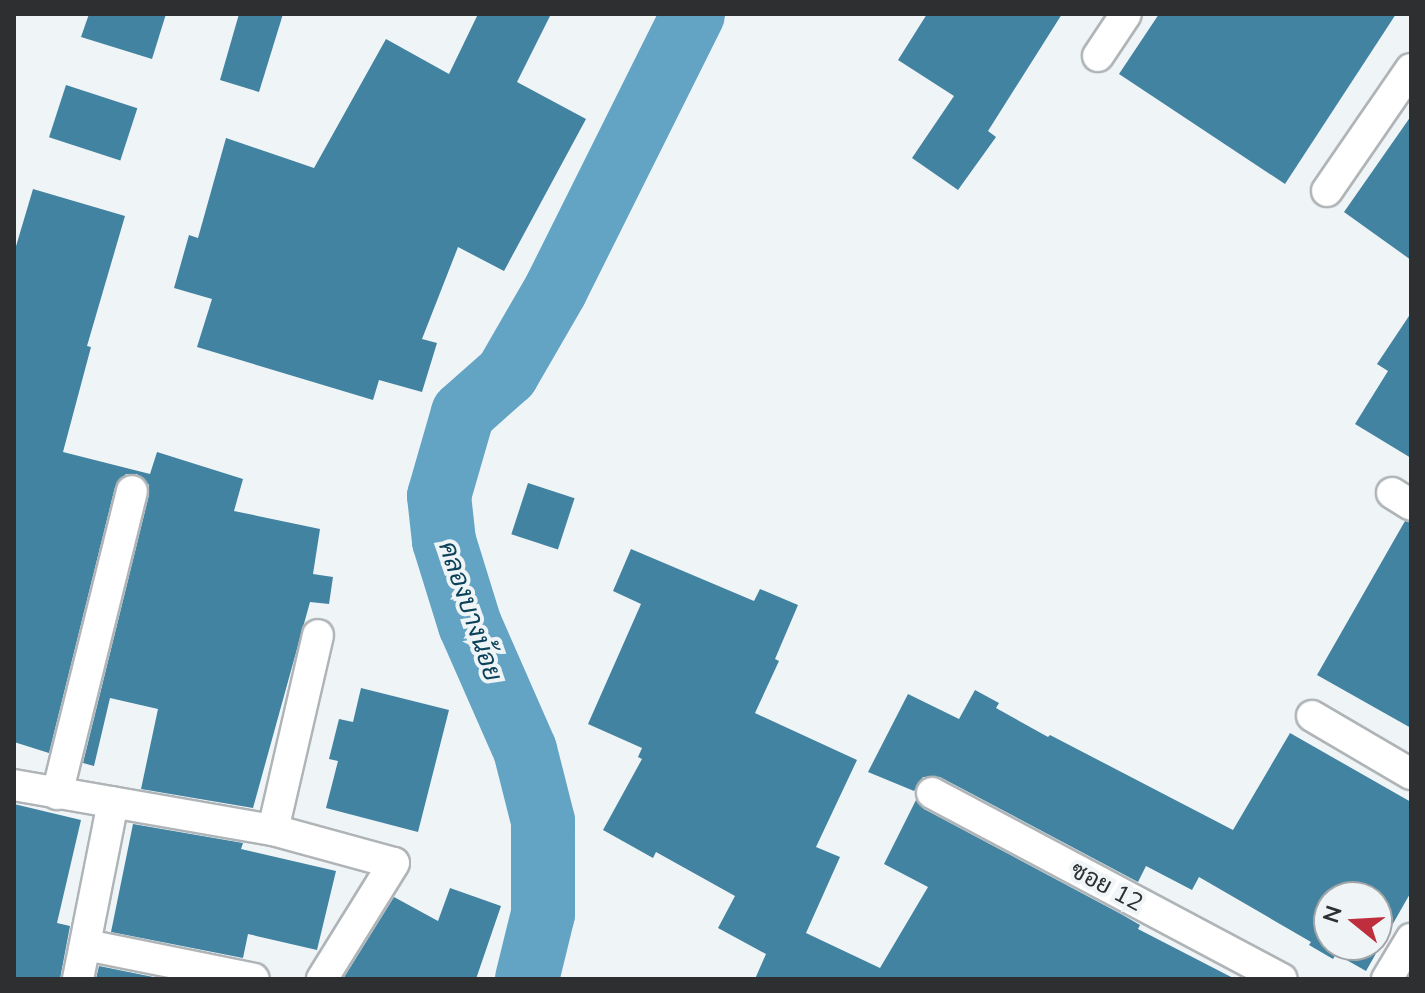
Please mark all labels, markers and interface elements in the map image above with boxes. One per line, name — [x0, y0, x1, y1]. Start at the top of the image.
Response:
water label: คลองบางน้อย — [433, 537, 509, 685]
street label: ซอย 12 — [1066, 855, 1148, 917]
north arrow — [1313, 881, 1393, 961]
text: N — [1316, 902, 1348, 926]

